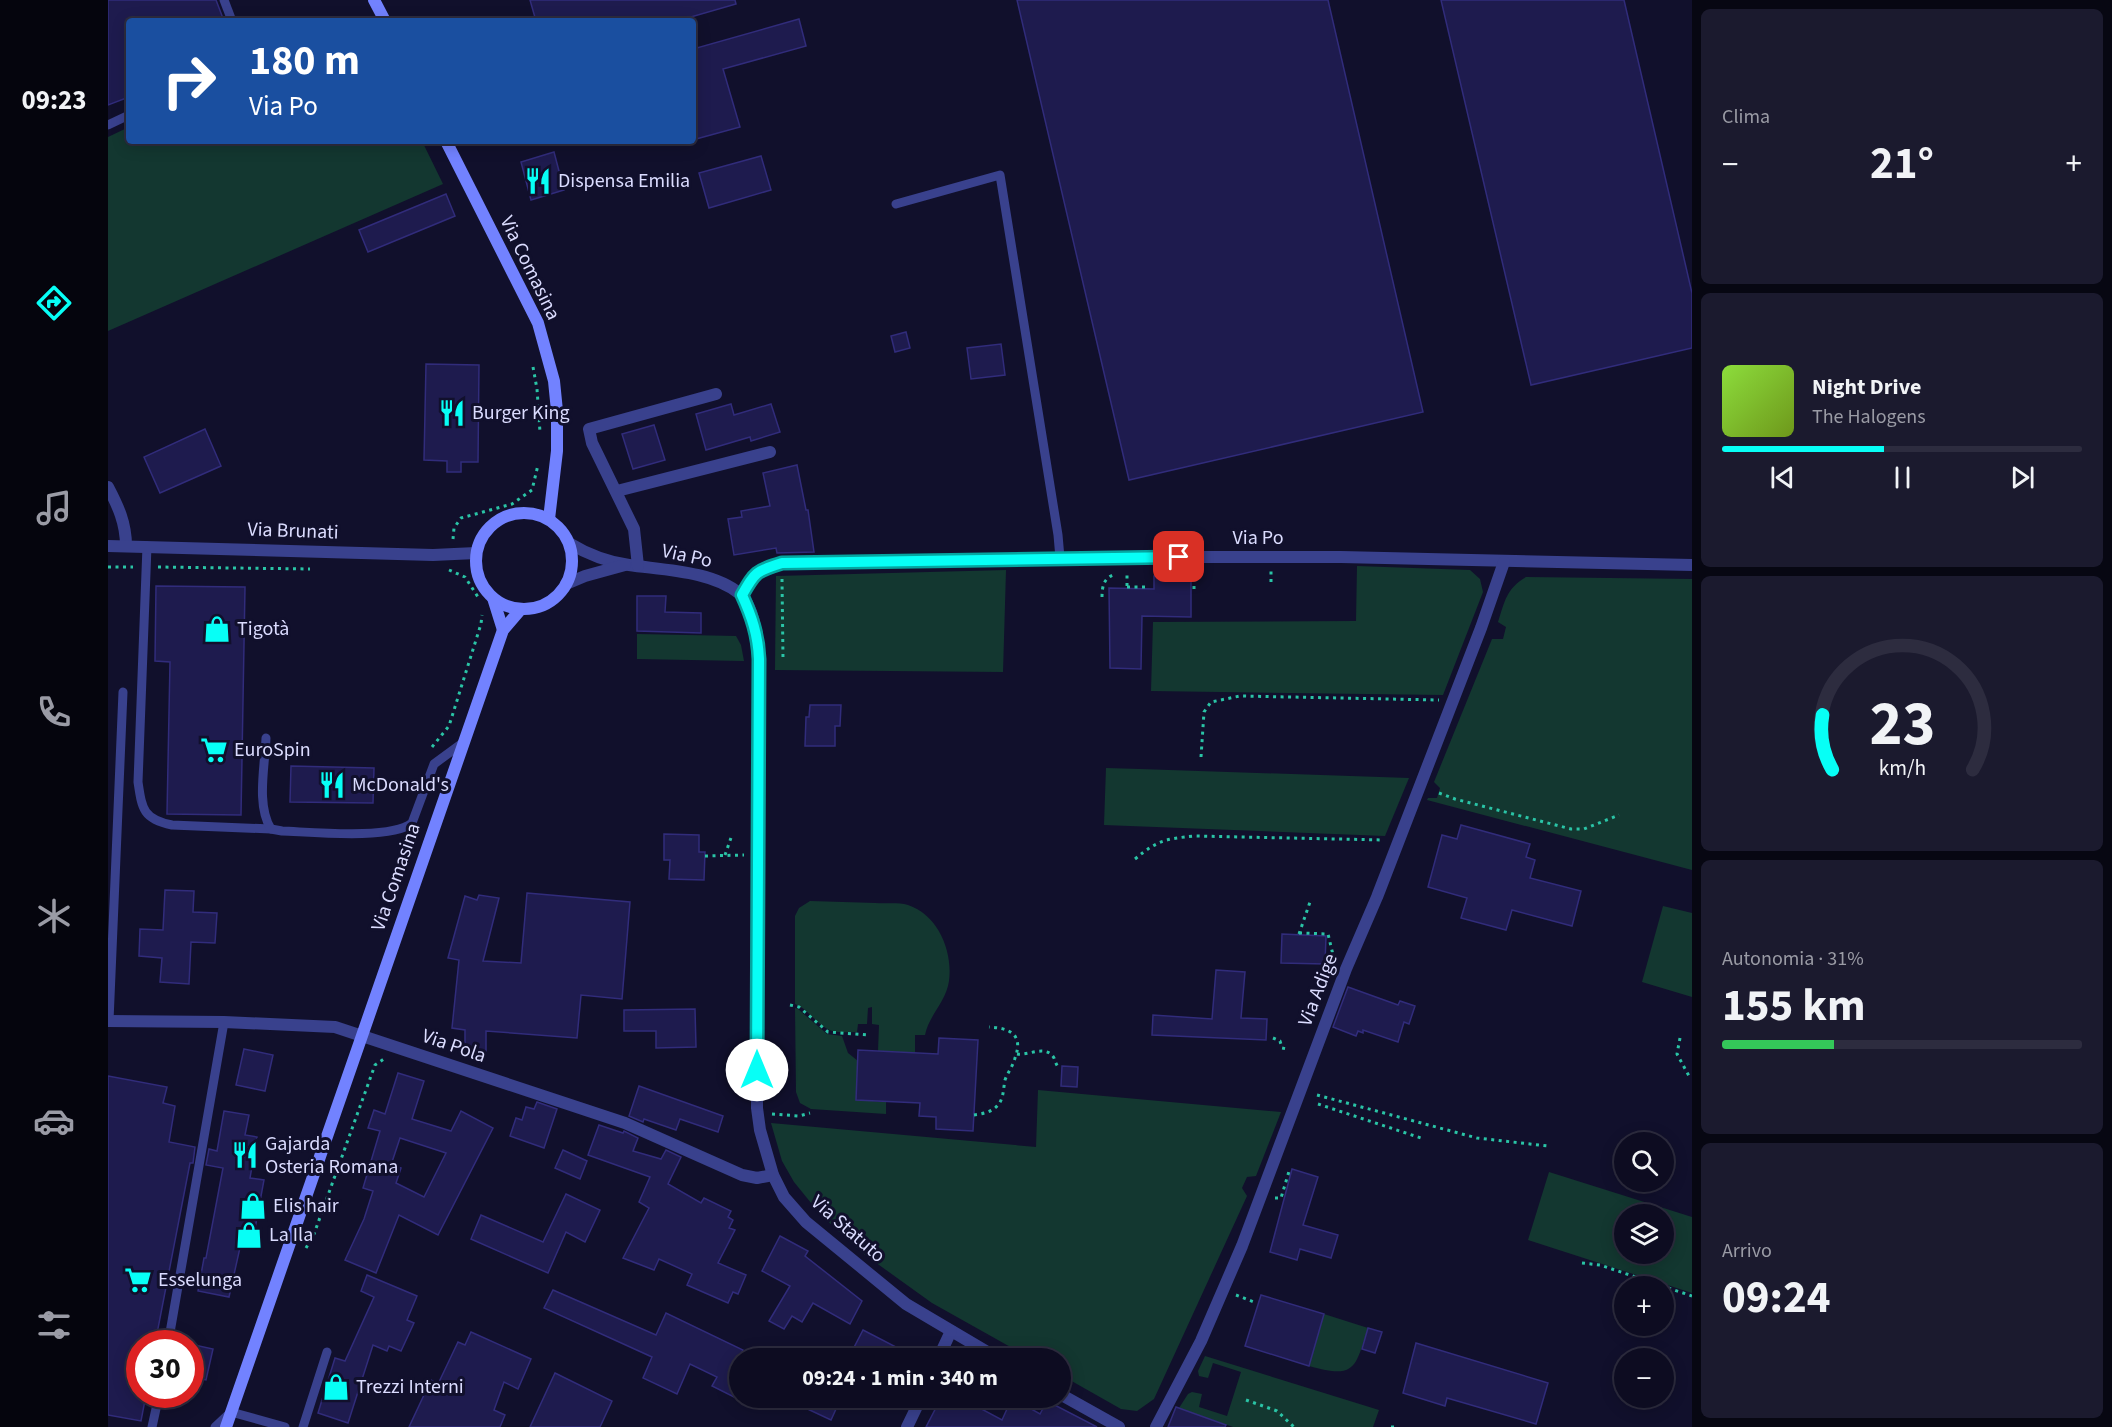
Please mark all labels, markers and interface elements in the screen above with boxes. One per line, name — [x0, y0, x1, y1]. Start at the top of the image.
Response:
text: 180 m — [249, 31, 360, 91]
icon: right — [150, 42, 228, 120]
text: 09:23 — [21, 81, 87, 120]
text: Via Po — [249, 87, 318, 126]
text: Clima — [1722, 103, 1770, 131]
text: 21° — [1870, 132, 1934, 196]
text: − — [1722, 141, 1738, 188]
text: + — [2066, 141, 2082, 188]
restaurant icon: Dispensa Emilia — [523, 166, 553, 196]
place label: Dispensa Emilia — [558, 167, 690, 195]
street label: Via Comasina — [493, 211, 567, 325]
icon: directions — [33, 282, 75, 324]
text: Night Drive — [1812, 371, 1921, 403]
restaurant icon: Burger King — [437, 398, 467, 428]
place label: Burger King — [472, 399, 570, 427]
text: The Halogens — [1812, 403, 1926, 431]
icon: previous — [1766, 461, 1799, 494]
icon: pause — [1886, 461, 1919, 494]
icon: next — [2006, 461, 2039, 494]
icon: music — [33, 487, 75, 529]
street label: Via Brunati — [247, 515, 339, 547]
street label: Via Po — [1233, 524, 1283, 552]
pin — [1153, 531, 1204, 582]
street label: Via Po — [659, 537, 715, 575]
icon: arrive — [1162, 540, 1195, 573]
shop icon: Tigotà — [202, 614, 232, 644]
place label: Tigotà — [237, 615, 289, 643]
text: 23 — [1869, 681, 1935, 770]
icon: phone — [33, 691, 75, 733]
supermarket icon: EuroSpin — [199, 735, 229, 765]
place label: EuroSpin — [234, 736, 311, 764]
text: km/h — [1878, 754, 1926, 785]
restaurant icon: McDonald's — [317, 770, 347, 800]
place label: McDonald's — [352, 771, 449, 799]
street label: Via Comasina — [364, 819, 428, 935]
icon: climate — [33, 895, 75, 937]
text: Autonomia · 31% — [1722, 945, 1864, 973]
street label: Via Adige — [1291, 949, 1345, 1030]
text: 155 km — [1722, 974, 1866, 1038]
street label: Via Pola — [418, 1022, 490, 1070]
position arrow — [725, 1038, 789, 1102]
icon: car — [33, 1100, 75, 1142]
place label: Gajarda Osteria Romana — [265, 1130, 398, 1181]
map controls — [1614, 1132, 1674, 1408]
button: search — [1614, 1132, 1674, 1192]
restaurant icon: Gajarda Osteria Romana — [230, 1140, 260, 1170]
street label: Via Statuto — [805, 1189, 891, 1269]
shop icon: Elis hair — [238, 1191, 268, 1221]
place label: Elis hair — [273, 1192, 339, 1220]
button: layers — [1614, 1204, 1674, 1264]
shop icon: La Ila — [234, 1220, 264, 1250]
place label: La Ila — [269, 1221, 313, 1249]
text: Arrivo — [1722, 1237, 1772, 1265]
supermarket icon: Esselunga — [123, 1265, 153, 1295]
place label: Esselunga — [158, 1266, 242, 1294]
text: 09:24 — [1722, 1266, 1831, 1330]
button: + — [1614, 1276, 1674, 1336]
icon: filters — [33, 1304, 75, 1346]
speed limit sign: 30 — [126, 1330, 204, 1408]
button: − — [1614, 1348, 1674, 1408]
text: 09:24 · 1 min · 340 m — [802, 1362, 998, 1394]
shop icon: Trezzi Interni — [321, 1372, 351, 1402]
place label: Trezzi Interni — [356, 1373, 464, 1401]

